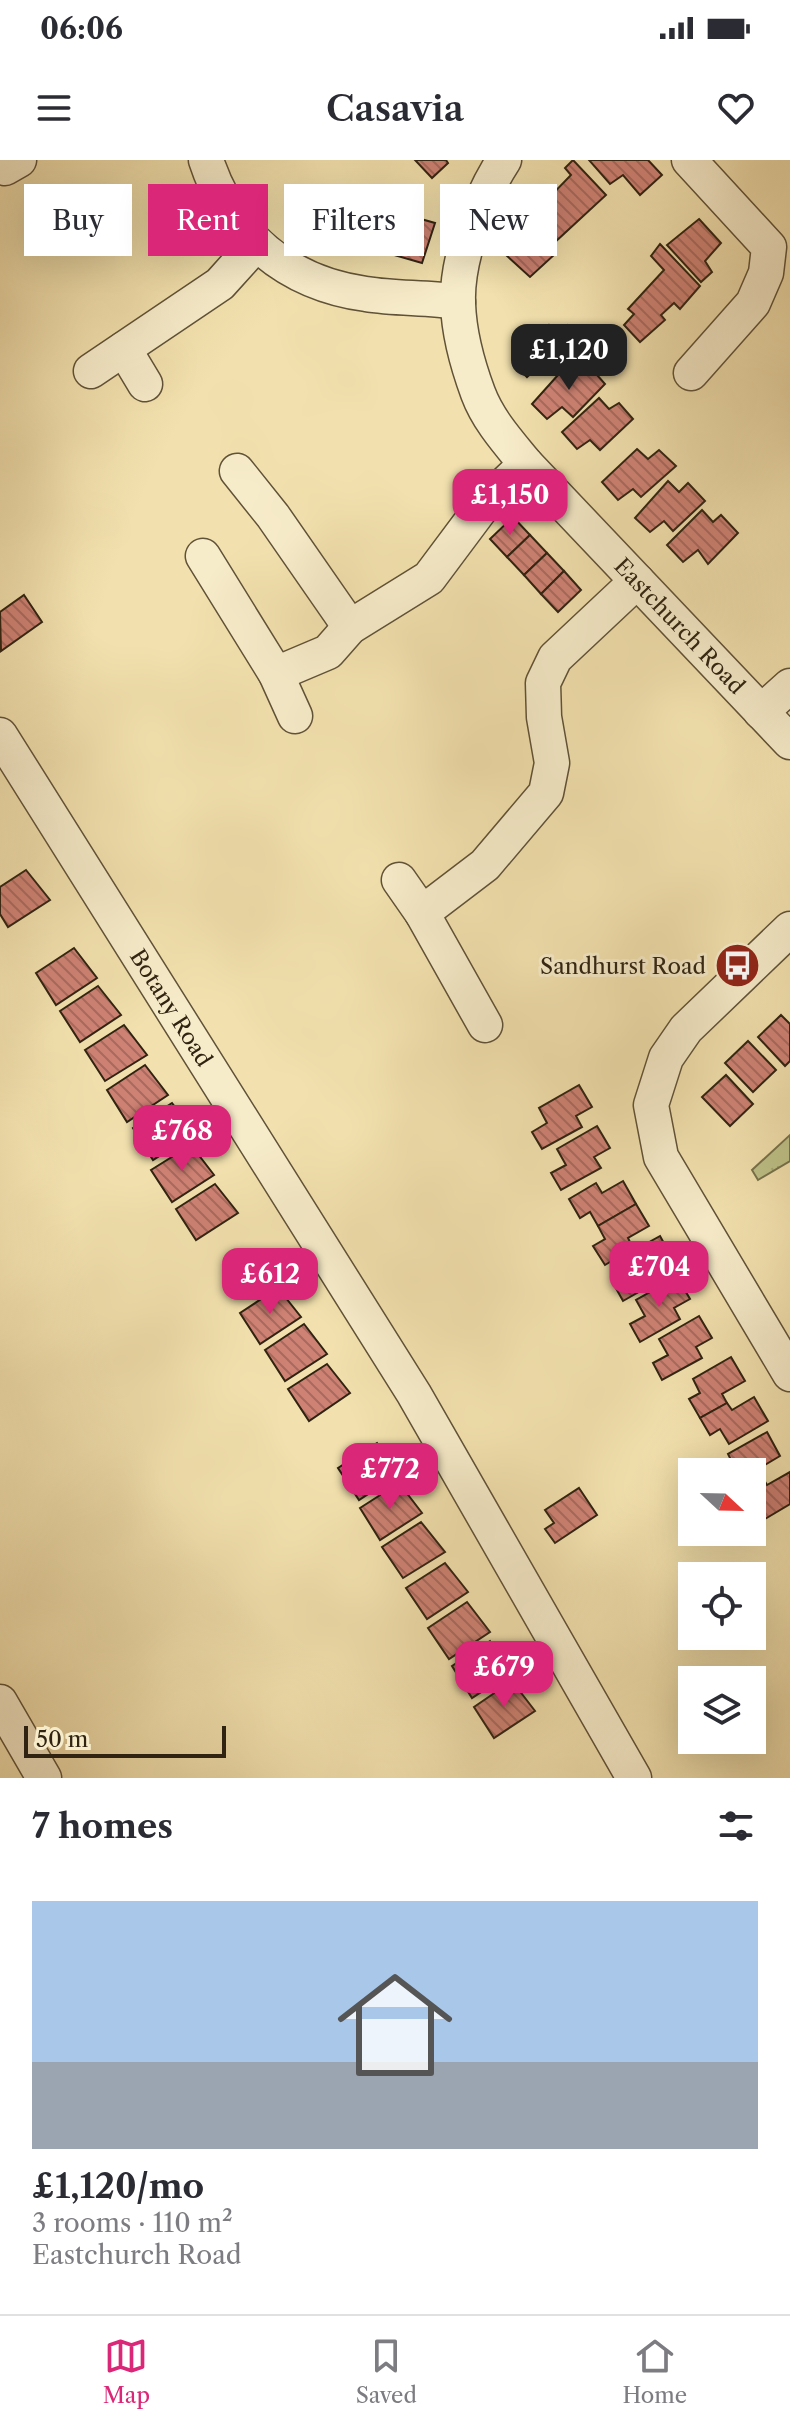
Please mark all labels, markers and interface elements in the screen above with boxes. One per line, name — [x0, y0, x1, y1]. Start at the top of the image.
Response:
text: 06:06 — [40, 10, 123, 47]
icon: menu — [32, 86, 76, 130]
text: Casavia — [326, 86, 464, 130]
icon: heart — [714, 86, 758, 130]
chip: Buy — [24, 184, 132, 256]
chip: Rent — [148, 184, 268, 256]
chip: Filters — [284, 184, 424, 256]
chip: New — [440, 184, 557, 256]
pin: £1,120 — [504, 324, 634, 392]
text: £1,120 — [529, 334, 609, 366]
pin: £1,150 — [445, 469, 575, 537]
text: £1,150 — [471, 479, 549, 511]
street label: Eastchurch Road — [609, 552, 751, 700]
bus stop icon: Sandhurst Road — [713, 942, 761, 990]
street label: Botany Road — [124, 944, 218, 1071]
place label: Sandhurst Road — [540, 953, 706, 980]
pin: £768 — [135, 1105, 229, 1173]
text: £768 — [151, 1115, 213, 1147]
pin: £704 — [612, 1241, 706, 1309]
pin: £612 — [223, 1248, 317, 1316]
text: £704 — [627, 1251, 691, 1283]
text: £612 — [240, 1258, 300, 1290]
pin: £772 — [343, 1443, 437, 1511]
text: £772 — [360, 1453, 420, 1485]
north arrow — [678, 1458, 766, 1546]
map controls — [678, 1458, 766, 1754]
button: locate — [678, 1562, 766, 1650]
pin: £679 — [457, 1641, 551, 1709]
text: £679 — [473, 1651, 535, 1683]
button: layers — [678, 1666, 766, 1754]
scale bar — [24, 1722, 226, 1758]
text: 50 m — [36, 1726, 88, 1753]
icon: filters — [714, 1804, 758, 1848]
text: 7 homes — [32, 1805, 173, 1847]
icon: home — [323, 1953, 467, 2097]
text: £1,120/mo — [32, 2165, 204, 2207]
text: 3 rooms · 110 m² — [32, 2207, 233, 2239]
text: Eastchurch Road — [32, 2239, 242, 2271]
tab: Map — [103, 2334, 150, 2409]
tab: Saved — [356, 2334, 417, 2409]
tab: Home — [623, 2334, 687, 2409]

